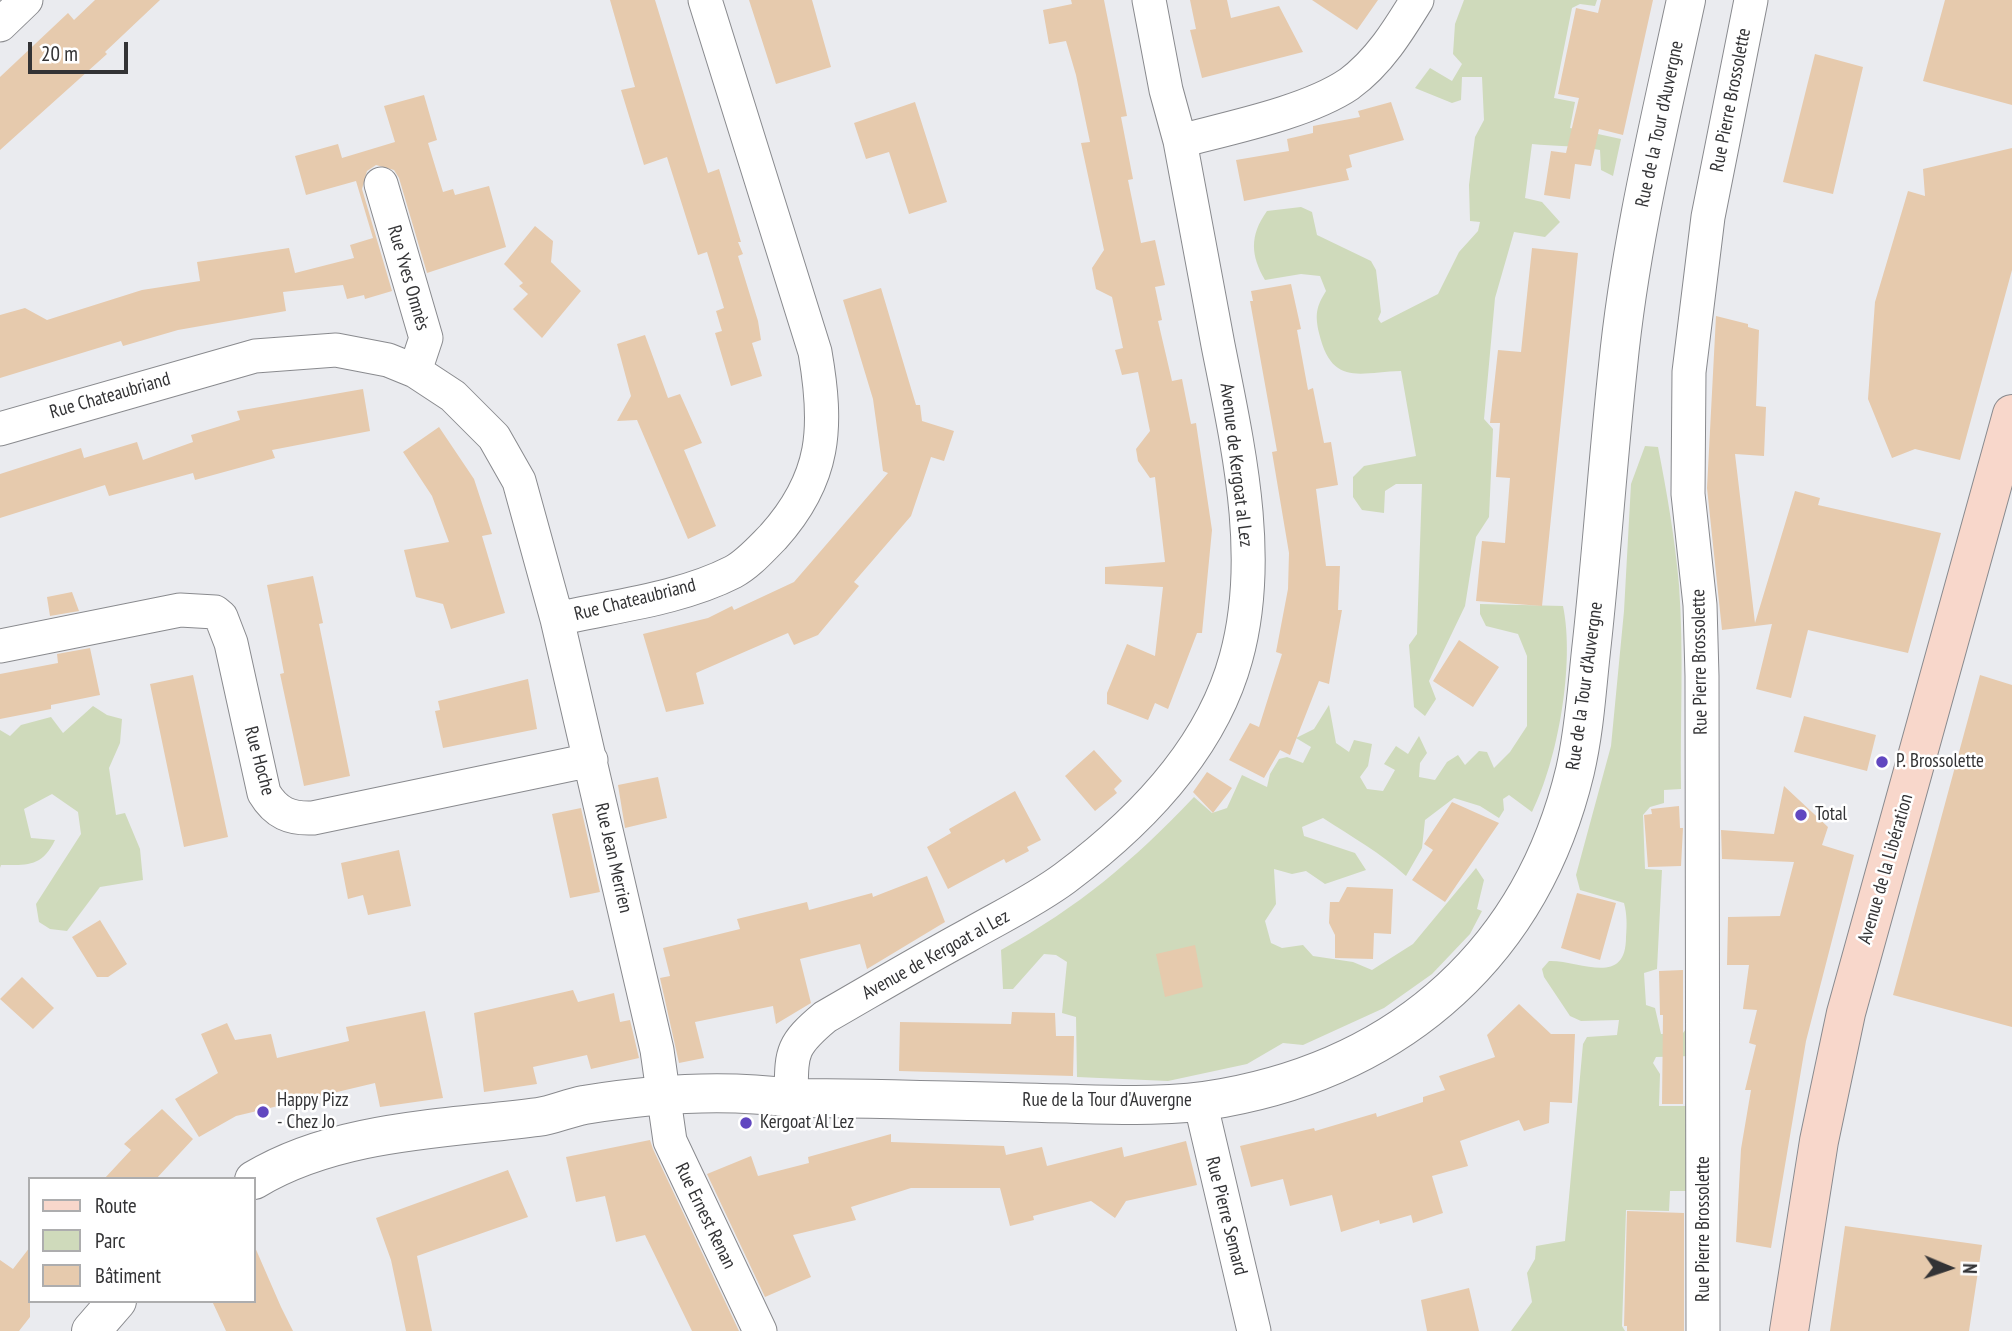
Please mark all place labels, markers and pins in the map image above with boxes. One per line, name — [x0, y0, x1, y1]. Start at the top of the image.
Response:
place label: P. Brossolette — [1896, 751, 1984, 773]
marker: P. Brossolette — [1874, 754, 1890, 770]
place label: Total — [1815, 804, 1847, 826]
marker: Total — [1793, 807, 1809, 823]
place label: Happy Pizz - Chez Jo — [277, 1090, 349, 1134]
marker: Happy Pizz - Chez Jo — [255, 1104, 271, 1120]
place label: Kergoat Al Lez — [760, 1112, 854, 1134]
marker: Kergoat Al Lez — [738, 1115, 754, 1131]

